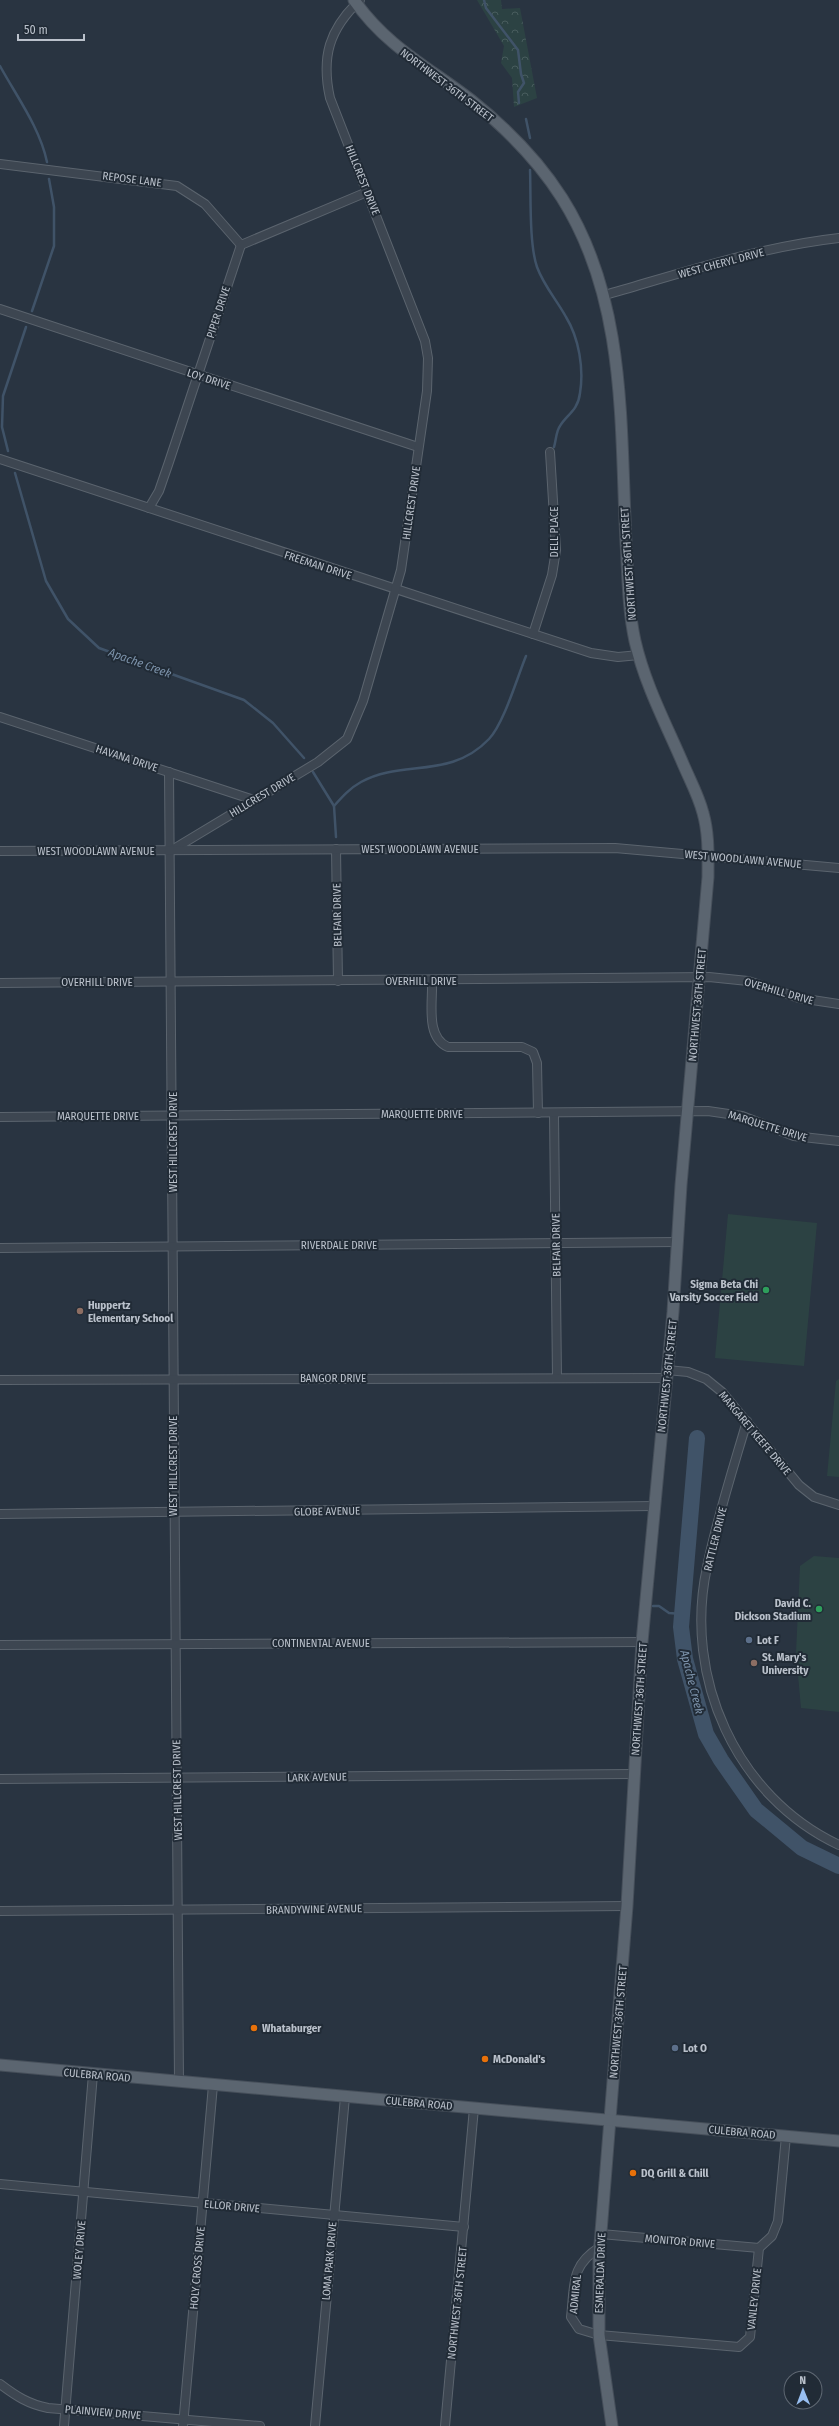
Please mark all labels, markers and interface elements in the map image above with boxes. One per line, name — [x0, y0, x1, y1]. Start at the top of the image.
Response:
scale bar — [18, 16, 84, 42]
text: 50 m — [24, 23, 48, 37]
street label: NORTHWEST 36TH STREET — [398, 46, 497, 125]
street label: HILLCREST DRIVE — [343, 143, 382, 217]
street label: REPOSE LANE — [102, 169, 162, 190]
street label: WEST CHERYL DRIVE — [677, 246, 765, 281]
street label: PIPER DRIVE — [204, 284, 233, 340]
street label: LOY DRIVE — [185, 366, 232, 393]
street label: HILLCREST DRIVE — [400, 465, 423, 541]
street label: NORTHWEST 36TH STREET — [618, 506, 639, 621]
street label: DELL PLACE — [548, 507, 561, 557]
street label: FREEMAN DRIVE — [283, 548, 353, 582]
water label: Apache Creek — [106, 645, 173, 681]
street label: HAVANA DRIVE — [94, 742, 160, 775]
street label: HILLCREST DRIVE — [227, 771, 297, 820]
street label: WEST WOODLAWN AVENUE — [361, 843, 479, 856]
street label: WEST WOODLAWN AVENUE — [37, 845, 155, 858]
street label: WEST WOODLAWN AVENUE — [684, 848, 802, 871]
street label: BELFAIR DRIVE — [330, 883, 345, 947]
street label: NORTHWEST 36TH STREET — [686, 947, 709, 1062]
street label: OVERHILL DRIVE — [385, 975, 457, 988]
street label: OVERHILL DRIVE — [743, 975, 815, 1008]
street label: OVERHILL DRIVE — [61, 976, 133, 989]
street label: WEST HILLCREST DRIVE — [167, 1092, 180, 1192]
street label: MARQUETTE DRIVE — [381, 1108, 463, 1121]
street label: MARQUETTE DRIVE — [727, 1108, 809, 1145]
street label: MARQUETTE DRIVE — [57, 1110, 139, 1123]
street label: BELFAIR DRIVE — [549, 1213, 564, 1277]
street label: RIVERDALE DRIVE — [301, 1239, 377, 1252]
place label: Sigma Beta Chi Varsity Soccer Field — [669, 1278, 758, 1304]
marker: Sigma Beta Chi Varsity Soccer Field — [761, 1285, 771, 1295]
place label: Huppertz Elementary School — [88, 1299, 174, 1325]
marker: Huppertz Elementary School — [75, 1306, 85, 1316]
street label: NORTHWEST 36TH STREET — [655, 1318, 680, 1433]
street label: BANGOR DRIVE — [300, 1372, 366, 1385]
street label: MARGARET KEEFE DRIVE — [716, 1389, 793, 1478]
street label: WEST HILLCREST DRIVE — [167, 1416, 180, 1516]
street label: GLOBE AVENUE — [294, 1504, 360, 1519]
street label: RATTLER DRIVE — [701, 1505, 730, 1573]
place label: David C. Dickson Stadium — [735, 1597, 811, 1623]
marker: David C. Dickson Stadium — [814, 1604, 824, 1614]
place label: Lot F — [757, 1634, 779, 1647]
marker: Lot F — [744, 1635, 754, 1645]
street label: CONTINENTAL AVENUE — [272, 1637, 370, 1650]
street label: NORTHWEST 36TH STREET — [629, 1641, 650, 1756]
water label: Apache Creek — [677, 1648, 707, 1716]
place label: St. Mary's University — [762, 1651, 809, 1677]
marker: St. Mary's University — [749, 1658, 759, 1668]
street label: WEST HILLCREST DRIVE — [170, 1740, 185, 1840]
street label: LARK AVENUE — [287, 1770, 347, 1785]
street label: BRANDYWINE AVENUE — [266, 1902, 362, 1917]
street label: NORTHWEST 36TH STREET — [607, 1964, 630, 2079]
place label: Whataburger — [262, 2022, 322, 2035]
marker: Whataburger — [249, 2023, 259, 2033]
place label: Lot O — [683, 2042, 707, 2055]
marker: Lot O — [670, 2043, 680, 2053]
place label: McDonald's — [493, 2053, 546, 2066]
marker: McDonald's — [480, 2054, 490, 2064]
street label: CULEBRA ROAD — [63, 2066, 131, 2085]
street label: CULEBRA ROAD — [385, 2094, 453, 2113]
street label: CULEBRA ROAD — [708, 2123, 776, 2142]
place label: DQ Grill & Chill — [641, 2167, 710, 2180]
marker: DQ Grill & Chill — [628, 2168, 638, 2178]
street label: ELLOR DRIVE — [204, 2198, 260, 2215]
street label: WOLEY DRIVE — [70, 2220, 89, 2280]
street label: LOMA PARK DRIVE — [320, 2221, 339, 2301]
street label: HOLY CROSS DRIVE — [187, 2226, 208, 2310]
street label: ESMERALDA DRIVE — [593, 2232, 608, 2314]
street label: MONITOR DRIVE — [644, 2232, 716, 2251]
street label: NORTHWEST 36TH STREET — [445, 2245, 470, 2360]
street label: VANLEY DRIVE — [745, 2268, 764, 2331]
street label: ADMIRAL — [567, 2274, 584, 2314]
north arrow — [783, 2370, 823, 2410]
text: N — [799, 2374, 806, 2387]
street label: PLAINVIEW DRIVE — [64, 2403, 142, 2422]

